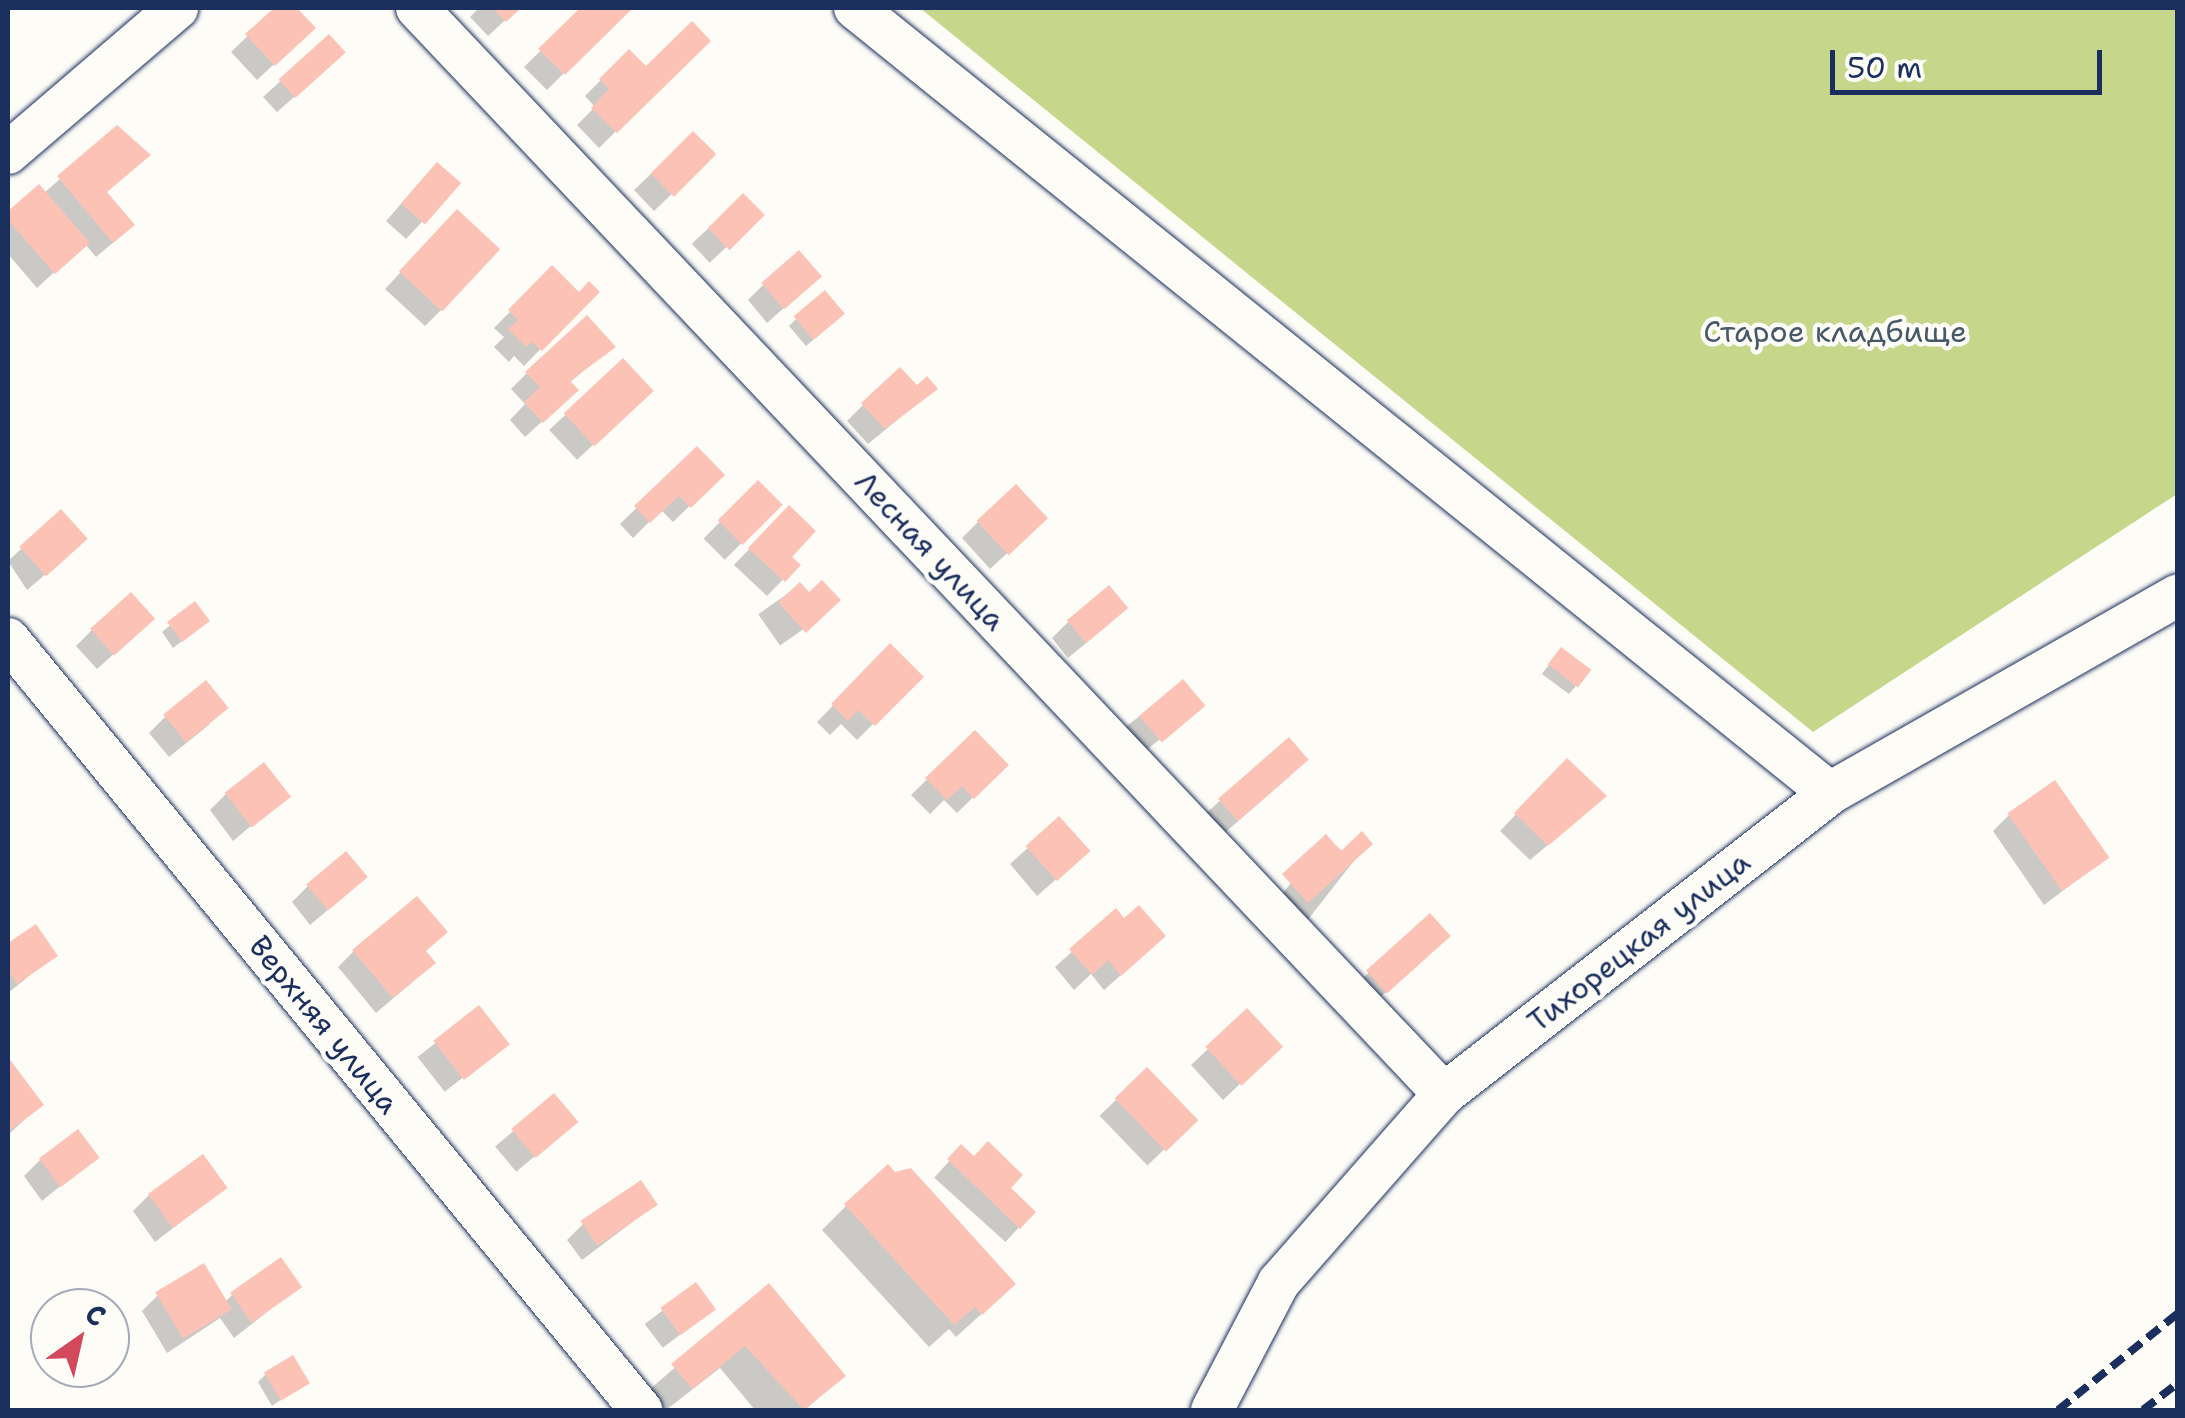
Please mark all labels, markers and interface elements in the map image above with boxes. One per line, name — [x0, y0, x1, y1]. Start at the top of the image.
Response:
scale bar — [1835, 30, 2108, 92]
text: 50 m — [1847, 47, 1922, 88]
park label: Старое кладбище — [1703, 314, 1967, 350]
street label: Лесная улица — [847, 464, 1013, 638]
street label: Тихорецкая улица — [1521, 844, 1757, 1040]
street label: Верхняя улица — [241, 929, 407, 1121]
north arrow — [30, 1288, 130, 1388]
text: С — [78, 1294, 113, 1335]

